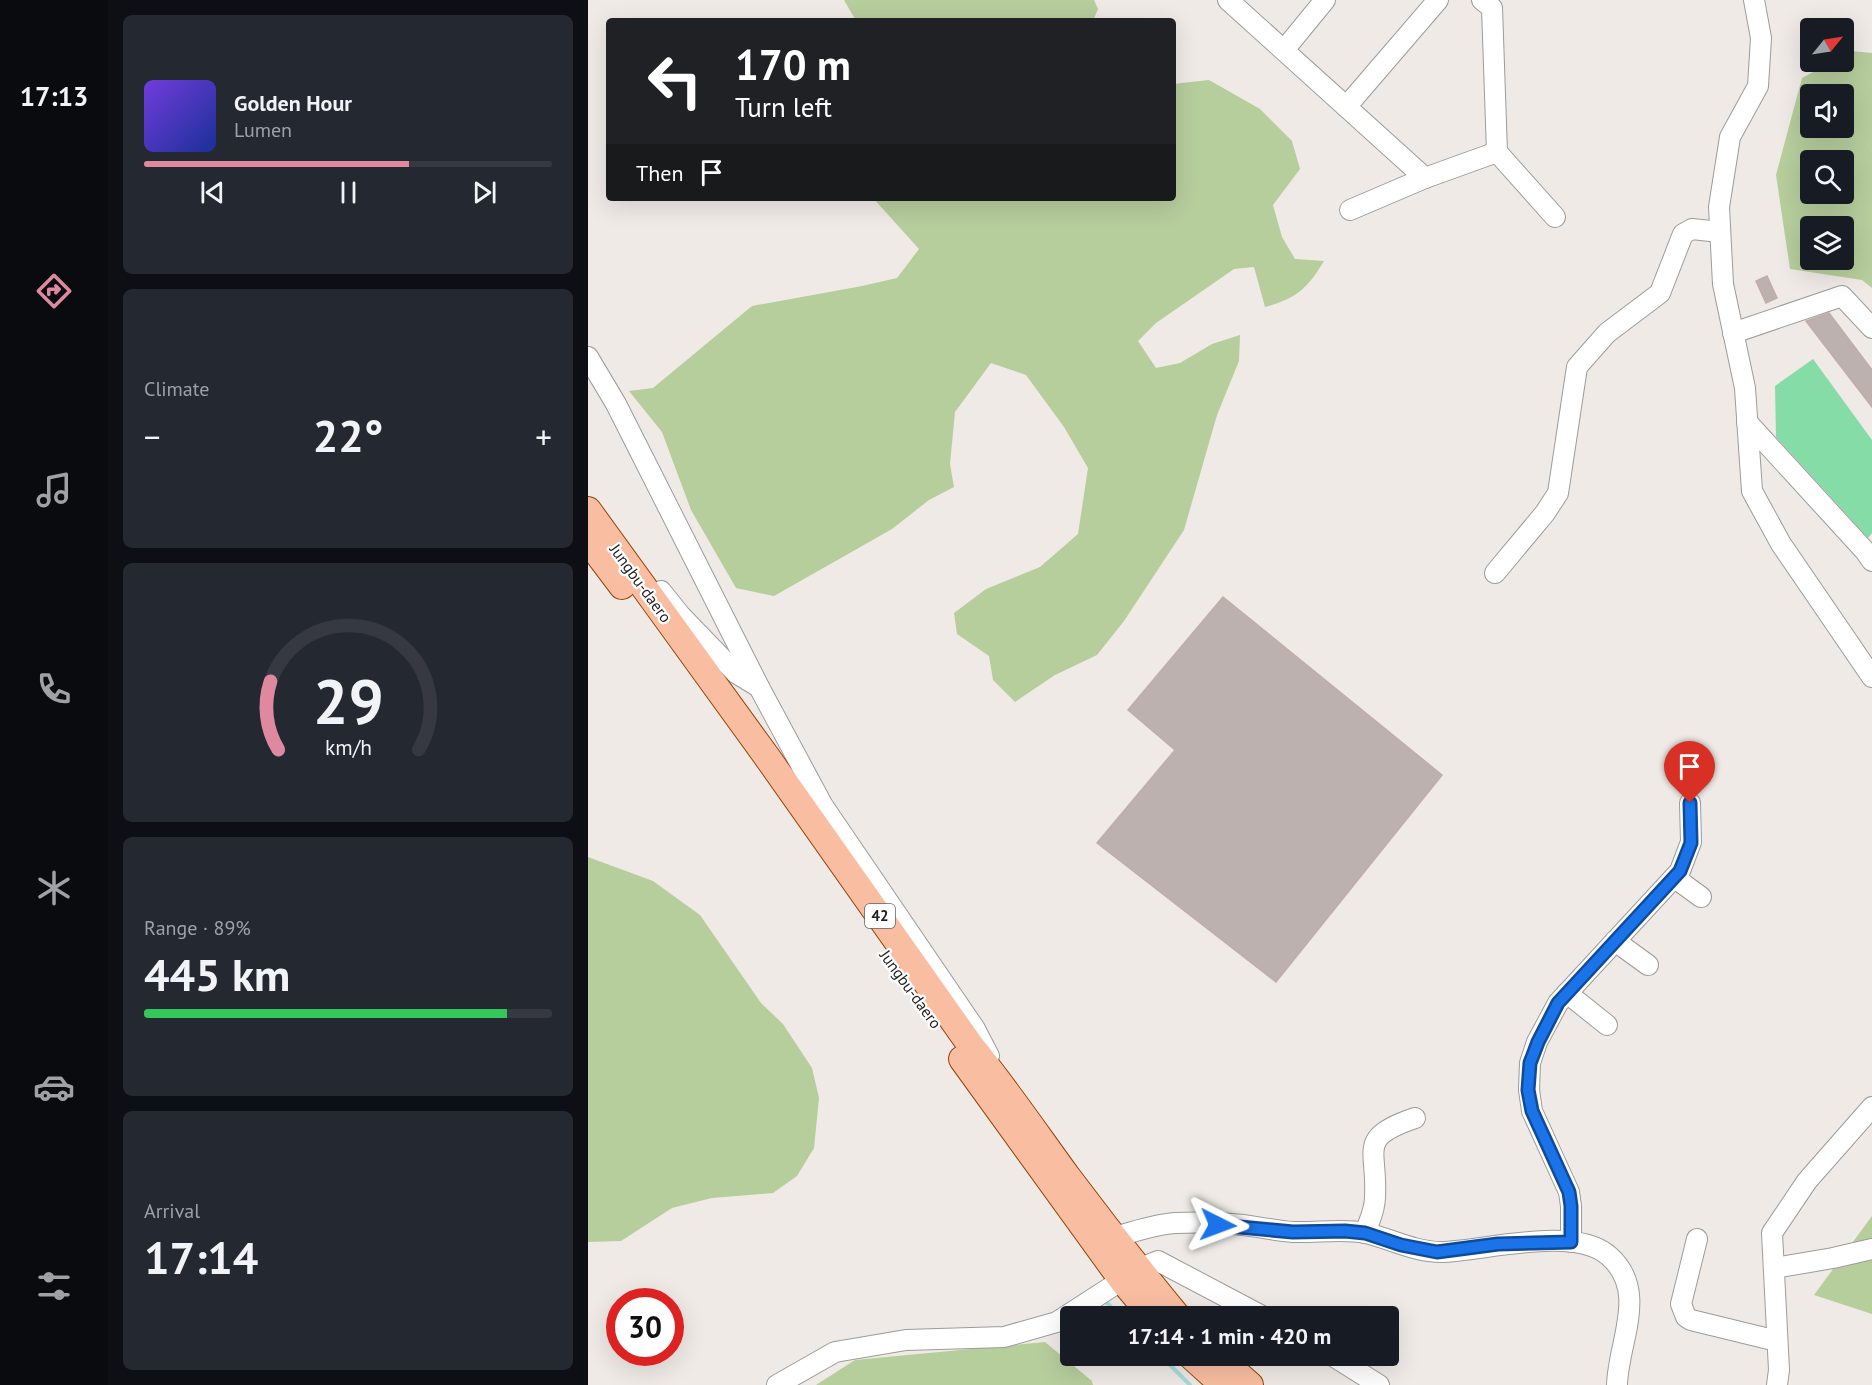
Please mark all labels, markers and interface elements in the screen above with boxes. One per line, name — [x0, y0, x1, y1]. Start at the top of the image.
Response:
north arrow — [1800, 18, 1854, 72]
map controls — [1800, 18, 1854, 270]
text: 170 m — [735, 37, 851, 92]
icon: left — [636, 42, 714, 120]
text: 17:13 — [20, 79, 88, 113]
button: sound — [1800, 84, 1854, 138]
text: Golden Hour — [234, 89, 352, 117]
text: Turn left — [735, 90, 832, 124]
text: Lumen — [234, 117, 292, 143]
button: search — [1800, 150, 1854, 204]
icon: arrive — [695, 156, 728, 189]
text: Then — [636, 159, 683, 187]
icon: previous — [196, 176, 229, 209]
icon: pause — [332, 176, 365, 209]
icon: next — [468, 176, 501, 209]
button: layers — [1800, 216, 1854, 270]
icon: directions — [33, 270, 75, 312]
text: Climate — [144, 376, 210, 402]
text: 22° — [313, 406, 383, 464]
text: − — [144, 415, 161, 458]
text: + — [535, 415, 552, 458]
icon: music — [33, 469, 75, 511]
street label: Jungbu-daero — [605, 539, 676, 626]
text: 29 — [313, 660, 383, 741]
icon: phone — [33, 668, 75, 710]
text: km/h — [324, 733, 371, 761]
pin — [1664, 741, 1715, 803]
icon: arrive — [1673, 750, 1706, 783]
icon: climate — [33, 867, 75, 909]
road number: 42 — [865, 904, 895, 928]
text: Range · 89% — [144, 915, 251, 941]
text: 445 km — [144, 945, 290, 1003]
street label: Jungbu-daero — [875, 945, 946, 1032]
icon: car — [33, 1066, 75, 1108]
position arrow — [1186, 1193, 1250, 1257]
text: Arrival — [144, 1198, 200, 1224]
text: 17:14 — [144, 1228, 258, 1286]
icon: filters — [33, 1265, 75, 1307]
speed limit sign: 30 — [606, 1288, 684, 1366]
text: 17:14 · 1 min · 420 m — [1128, 1322, 1331, 1350]

